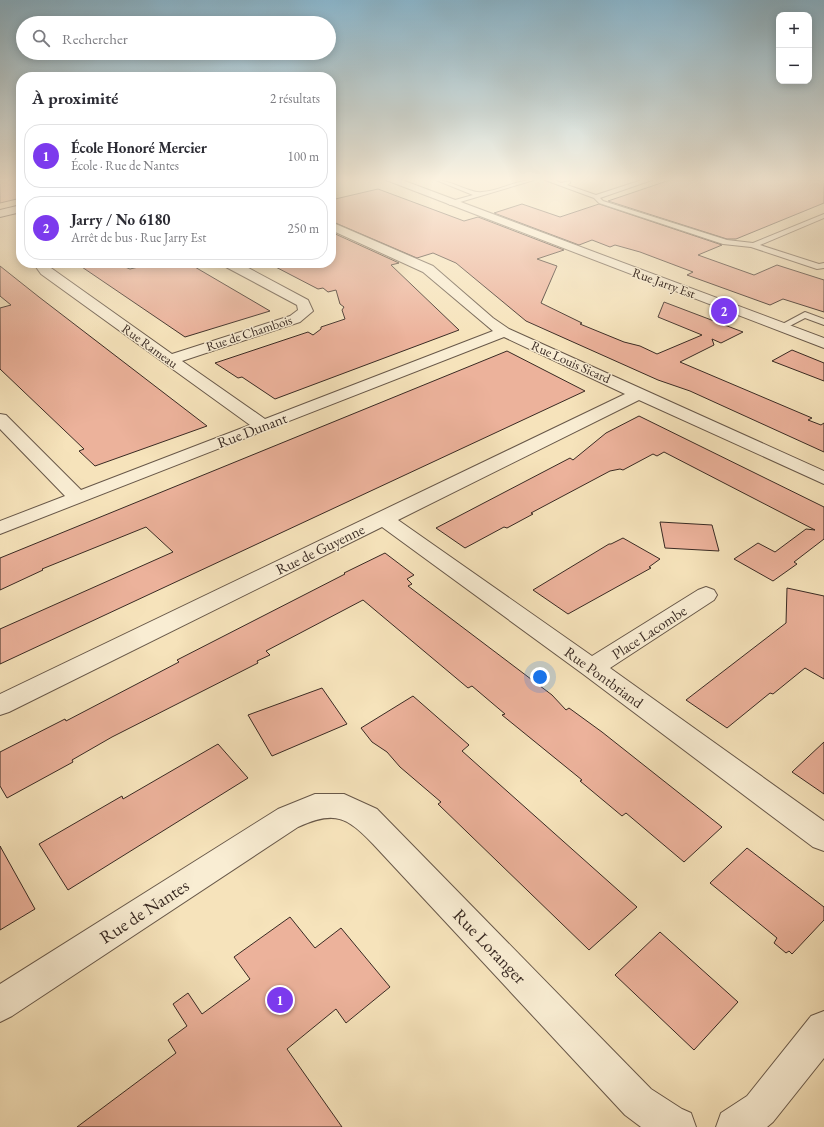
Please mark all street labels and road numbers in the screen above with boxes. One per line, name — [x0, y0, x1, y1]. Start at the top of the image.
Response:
street label: Rue Jarry Est — [630, 264, 698, 302]
street label: Rue de Chambois — [204, 311, 294, 355]
street label: Rue Rameau — [119, 320, 182, 372]
street label: Rue Louis Sicard — [529, 337, 614, 387]
street label: Rue Dunant — [214, 408, 290, 452]
street label: Rue de Guyenne — [272, 519, 368, 579]
street label: Place Lacombe — [608, 601, 690, 663]
street label: Rue Pontbriand — [561, 642, 648, 712]
street label: Rue de Nantes — [95, 873, 193, 948]
street label: Rue Loranger — [448, 904, 532, 988]

